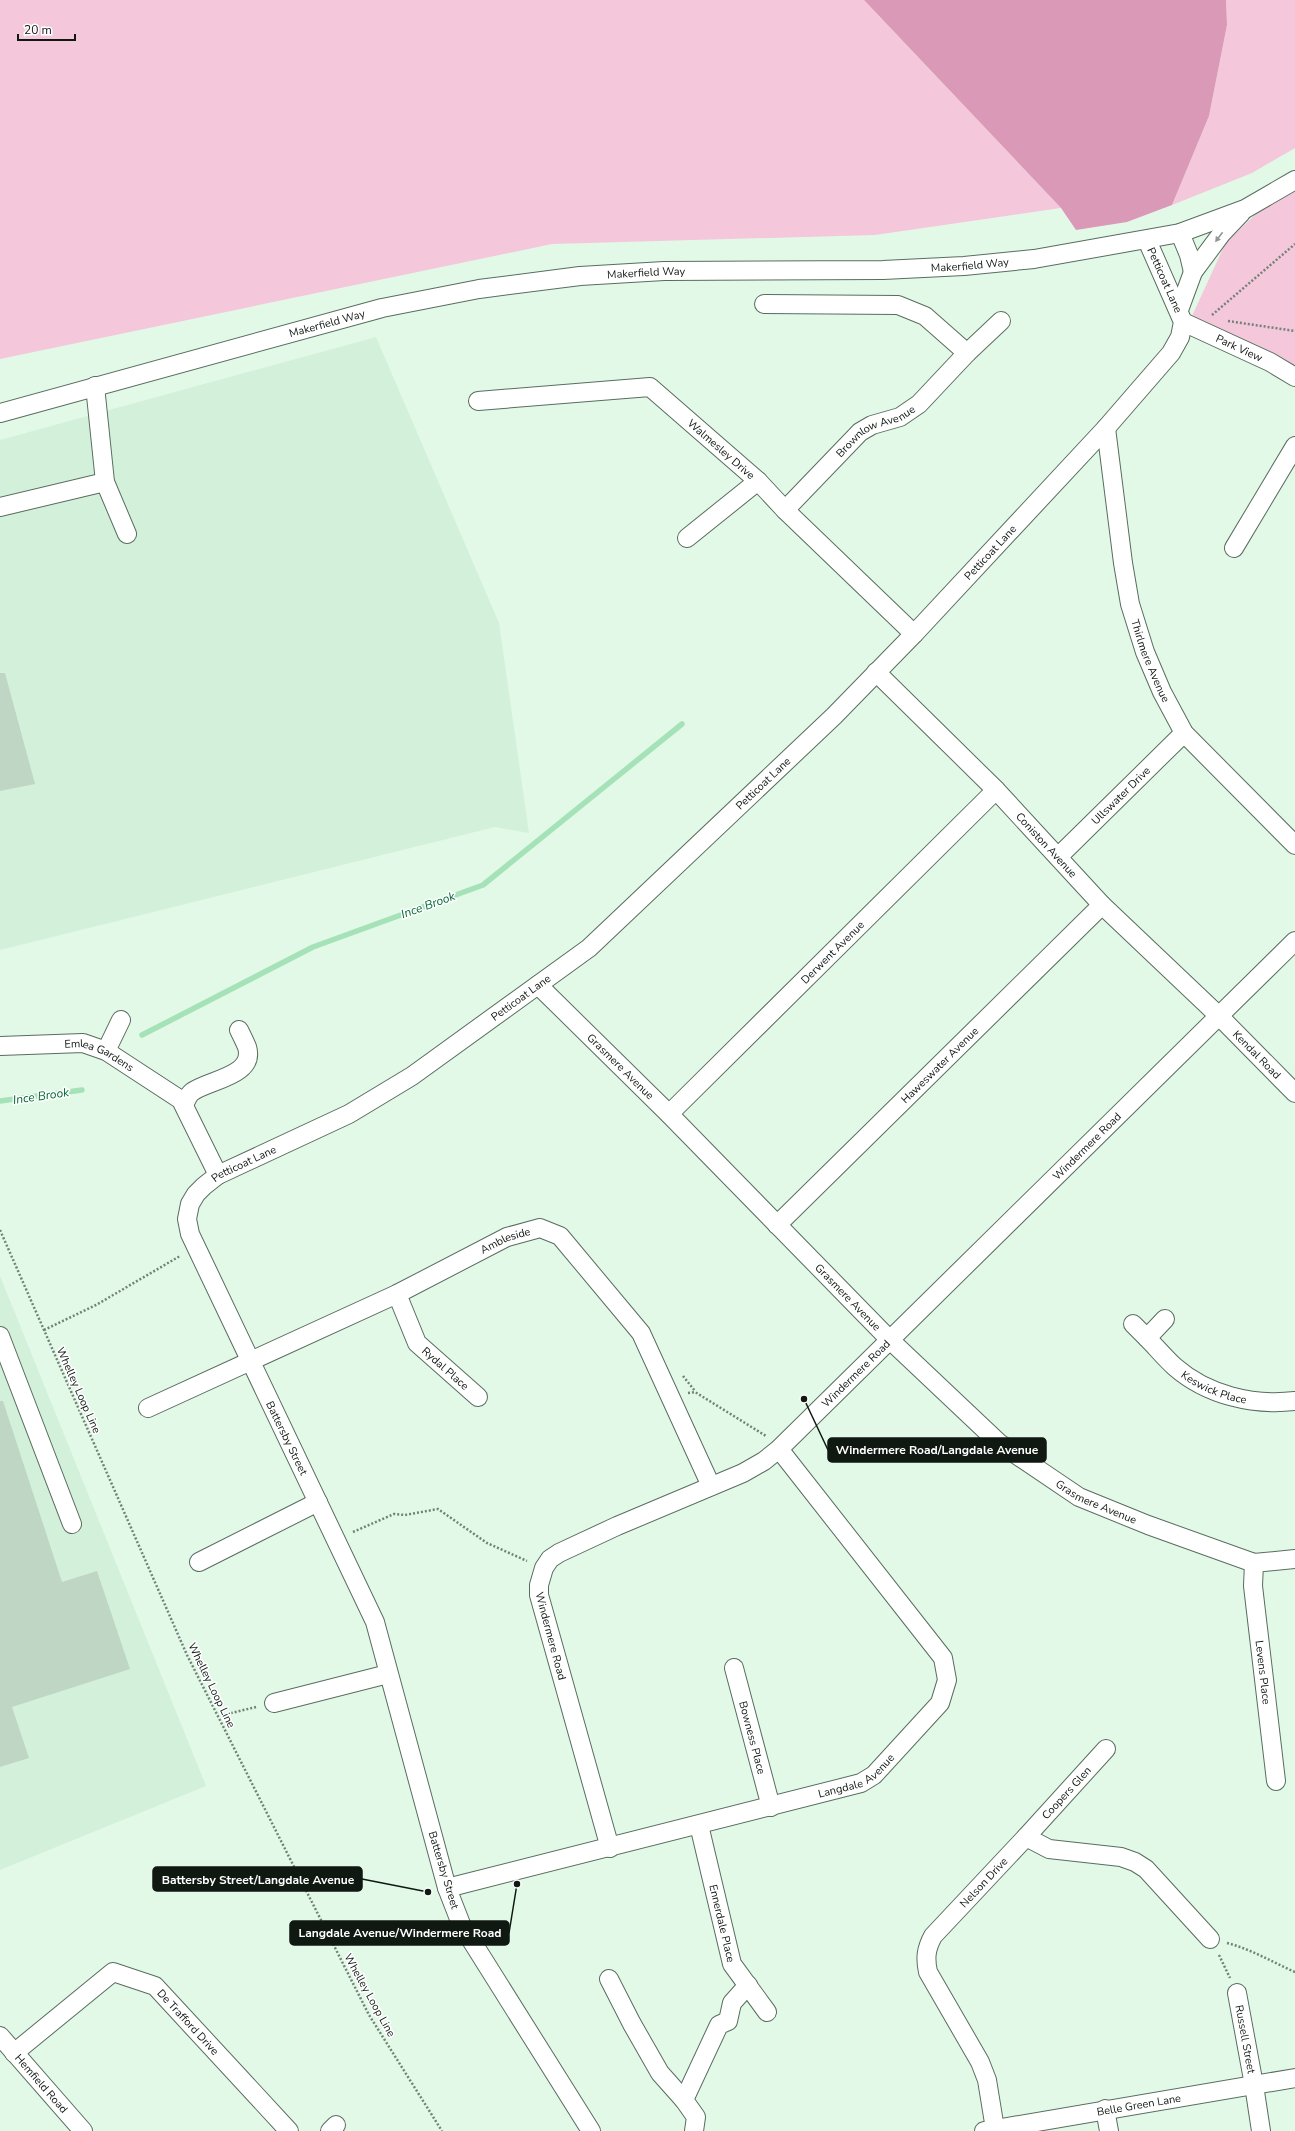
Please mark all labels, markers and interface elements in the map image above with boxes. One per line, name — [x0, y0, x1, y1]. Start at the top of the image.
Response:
scale bar — [18, 16, 75, 42]
text: 20 m — [24, 22, 52, 38]
one-way arrow — [1215, 232, 1223, 243]
street label: Petticoat Lane — [1143, 245, 1186, 315]
street label: Makerfield Way — [931, 255, 1010, 276]
street label: Makerfield Way — [607, 264, 685, 282]
street label: Makerfield Way — [287, 306, 367, 341]
street label: Park View — [1213, 331, 1265, 366]
street label: Brownlow Avenue — [833, 402, 918, 461]
street label: Walmesley Drive — [684, 416, 758, 483]
street label: Petticoat Lane — [961, 522, 1020, 583]
street label: Thirlmere Avenue — [1127, 618, 1173, 705]
street label: Petticoat Lane — [733, 754, 794, 813]
street label: Ullswater Drive — [1088, 763, 1154, 828]
street label: Coniston Avenue — [1012, 809, 1080, 881]
water label: Ince Brook — [399, 887, 458, 922]
street label: Derwent Avenue — [798, 918, 868, 987]
street label: Petticoat Lane — [488, 971, 554, 1025]
street label: Haweswater Avenue — [898, 1024, 982, 1107]
street label: Kendal Road — [1229, 1027, 1284, 1082]
street label: Grasmere Avenue — [584, 1030, 657, 1103]
street label: Emlea Gardens — [64, 1036, 137, 1075]
water label: Ince Brook — [12, 1084, 71, 1108]
street label: Windermere Road — [1050, 1109, 1125, 1184]
street label: Petticoat Lane — [208, 1142, 279, 1186]
street label: Ambleside — [478, 1224, 532, 1258]
street label: Grasmere Avenue — [811, 1261, 884, 1334]
street label: Windermere Road — [819, 1337, 894, 1411]
street label: Rydal Place — [418, 1344, 472, 1394]
street label: Whelley Loop Line — [53, 1345, 104, 1436]
street label: Keswick Place — [1178, 1367, 1248, 1408]
street label: Battersby Street — [262, 1399, 311, 1478]
callout: Windermere Road/Langdale Avenue — [828, 1438, 1046, 1462]
text: Windermere Road/Langdale Avenue — [836, 1442, 1039, 1458]
street label: Grasmere Avenue — [1052, 1476, 1139, 1528]
street label: Windermere Road — [532, 1590, 569, 1682]
street label: Whelley Loop Line — [184, 1640, 239, 1730]
street label: Levens Place — [1251, 1640, 1274, 1705]
street label: Bowness Place — [735, 1699, 769, 1776]
street label: Langdale Avenue — [816, 1750, 898, 1802]
street label: Coopers Glen — [1039, 1763, 1095, 1823]
street label: Battersby Street — [425, 1829, 463, 1911]
street label: Nelson Drive — [957, 1854, 1011, 1911]
callout: Battersby Street/Langdale Avenue — [153, 1867, 362, 1891]
text: Battersby Street/Langdale Avenue — [162, 1872, 355, 1888]
street label: Ennerdale Place — [705, 1883, 738, 1964]
callout: Langdale Avenue/Windermere Road — [290, 1921, 509, 1945]
text: Langdale Avenue/Windermere Road — [299, 1925, 501, 1941]
street label: Whelley Loop Line — [340, 1951, 399, 2040]
street label: De Trafford Drive — [153, 1986, 222, 2059]
street label: Russell Street — [1231, 2004, 1259, 2075]
street label: Hemfield Road — [11, 2051, 71, 2116]
street label: Belle Green Lane — [1096, 2091, 1182, 2120]

